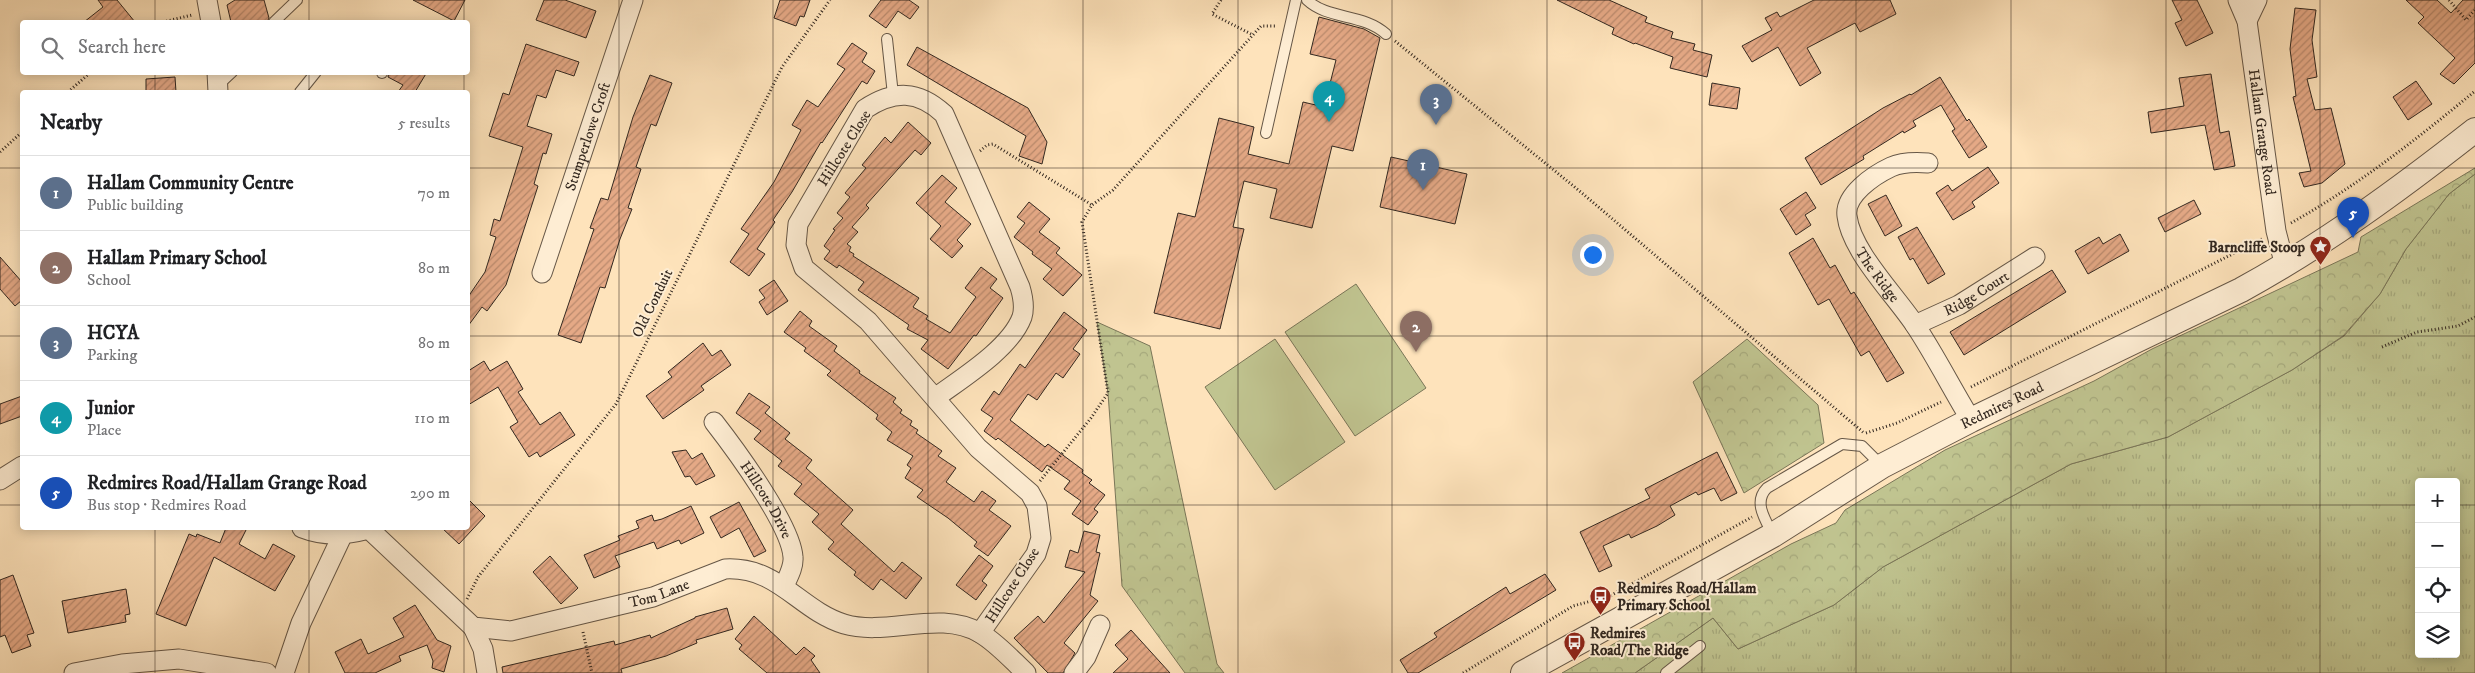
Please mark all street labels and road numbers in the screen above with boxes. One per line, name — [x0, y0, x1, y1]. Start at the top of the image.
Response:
street label: Hallam Grange Road — [2244, 68, 2280, 197]
street label: Stumperlowe Croft — [561, 79, 615, 193]
street label: Hillcote Close — [813, 107, 875, 190]
street label: The Ridge — [1851, 244, 1904, 306]
street label: Old Conduit — [628, 266, 677, 341]
street label: Ridge Court — [1941, 267, 2013, 321]
street label: Redmires Road — [1957, 377, 2047, 434]
street label: Hillcote Drive — [736, 458, 796, 541]
street label: Hillcote Close — [981, 544, 1044, 627]
street label: Tom Lane — [627, 575, 692, 612]

